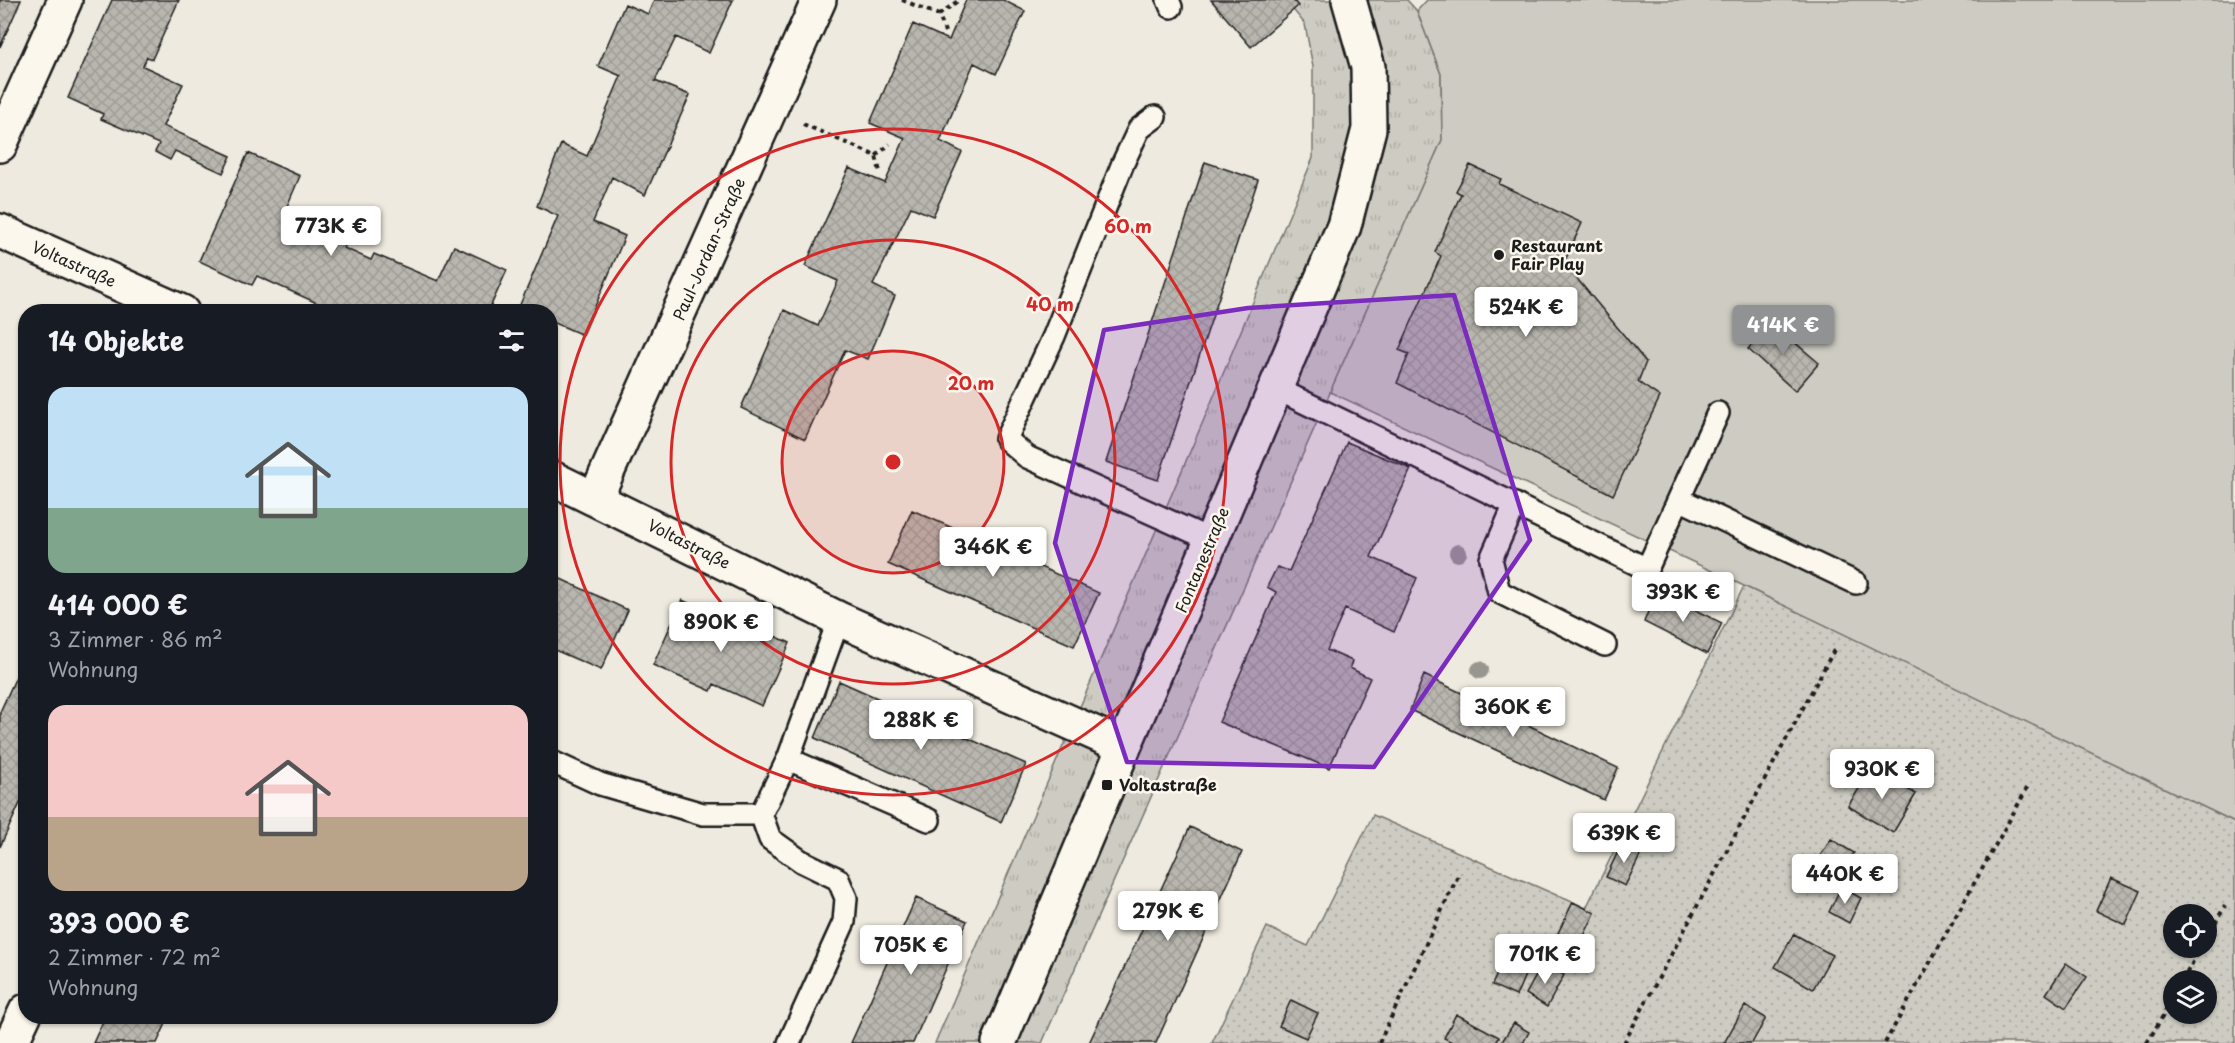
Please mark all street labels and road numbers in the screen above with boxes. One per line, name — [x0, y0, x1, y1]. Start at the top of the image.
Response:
street label: Paul-Jordan-Straße — [666, 173, 750, 324]
street label: Voltastraße — [29, 234, 120, 292]
street label: Fontanestraße — [1168, 503, 1234, 616]
street label: Voltastraße — [644, 512, 735, 574]

